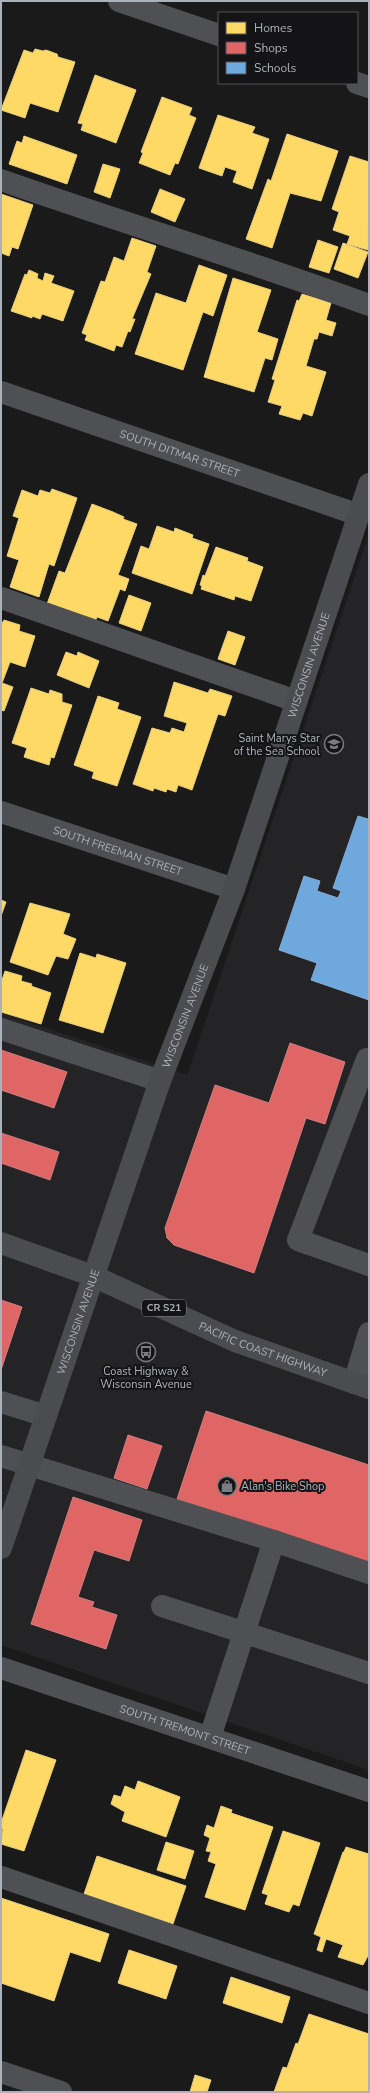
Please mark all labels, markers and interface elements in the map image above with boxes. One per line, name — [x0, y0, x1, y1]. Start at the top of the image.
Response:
legend — [218, 12, 358, 84]
text: Homes — [254, 20, 292, 36]
text: Shops — [254, 40, 288, 56]
text: Schools — [254, 60, 297, 76]
street label: SOUTH DITMAR STREET — [118, 426, 242, 481]
street label: WISCONSIN AVENUE — [284, 611, 333, 720]
place label: Saint Marys Star of the Sea School — [234, 731, 321, 759]
school or university icon: Saint Marys Star of the Sea School — [323, 733, 345, 755]
street label: SOUTH FREEMAN STREET — [51, 822, 185, 879]
street label: WISCONSIN AVENUE — [158, 962, 212, 1070]
street label: WISCONSIN AVENUE — [53, 1267, 103, 1376]
road number: CR S21 — [142, 1300, 186, 1316]
street label: PACIFIC COAST HIGHWAY — [197, 1318, 329, 1380]
bus stop icon: Coast Highway & Wisconsin Avenue — [135, 1341, 157, 1363]
place label: Coast Highway & Wisconsin Avenue — [100, 1364, 192, 1392]
shop icon: Alan's Bike Shop — [216, 1475, 238, 1497]
place label: Alan's Bike Shop — [241, 1479, 324, 1494]
street label: SOUTH TREMONT STREET — [118, 1701, 253, 1758]

